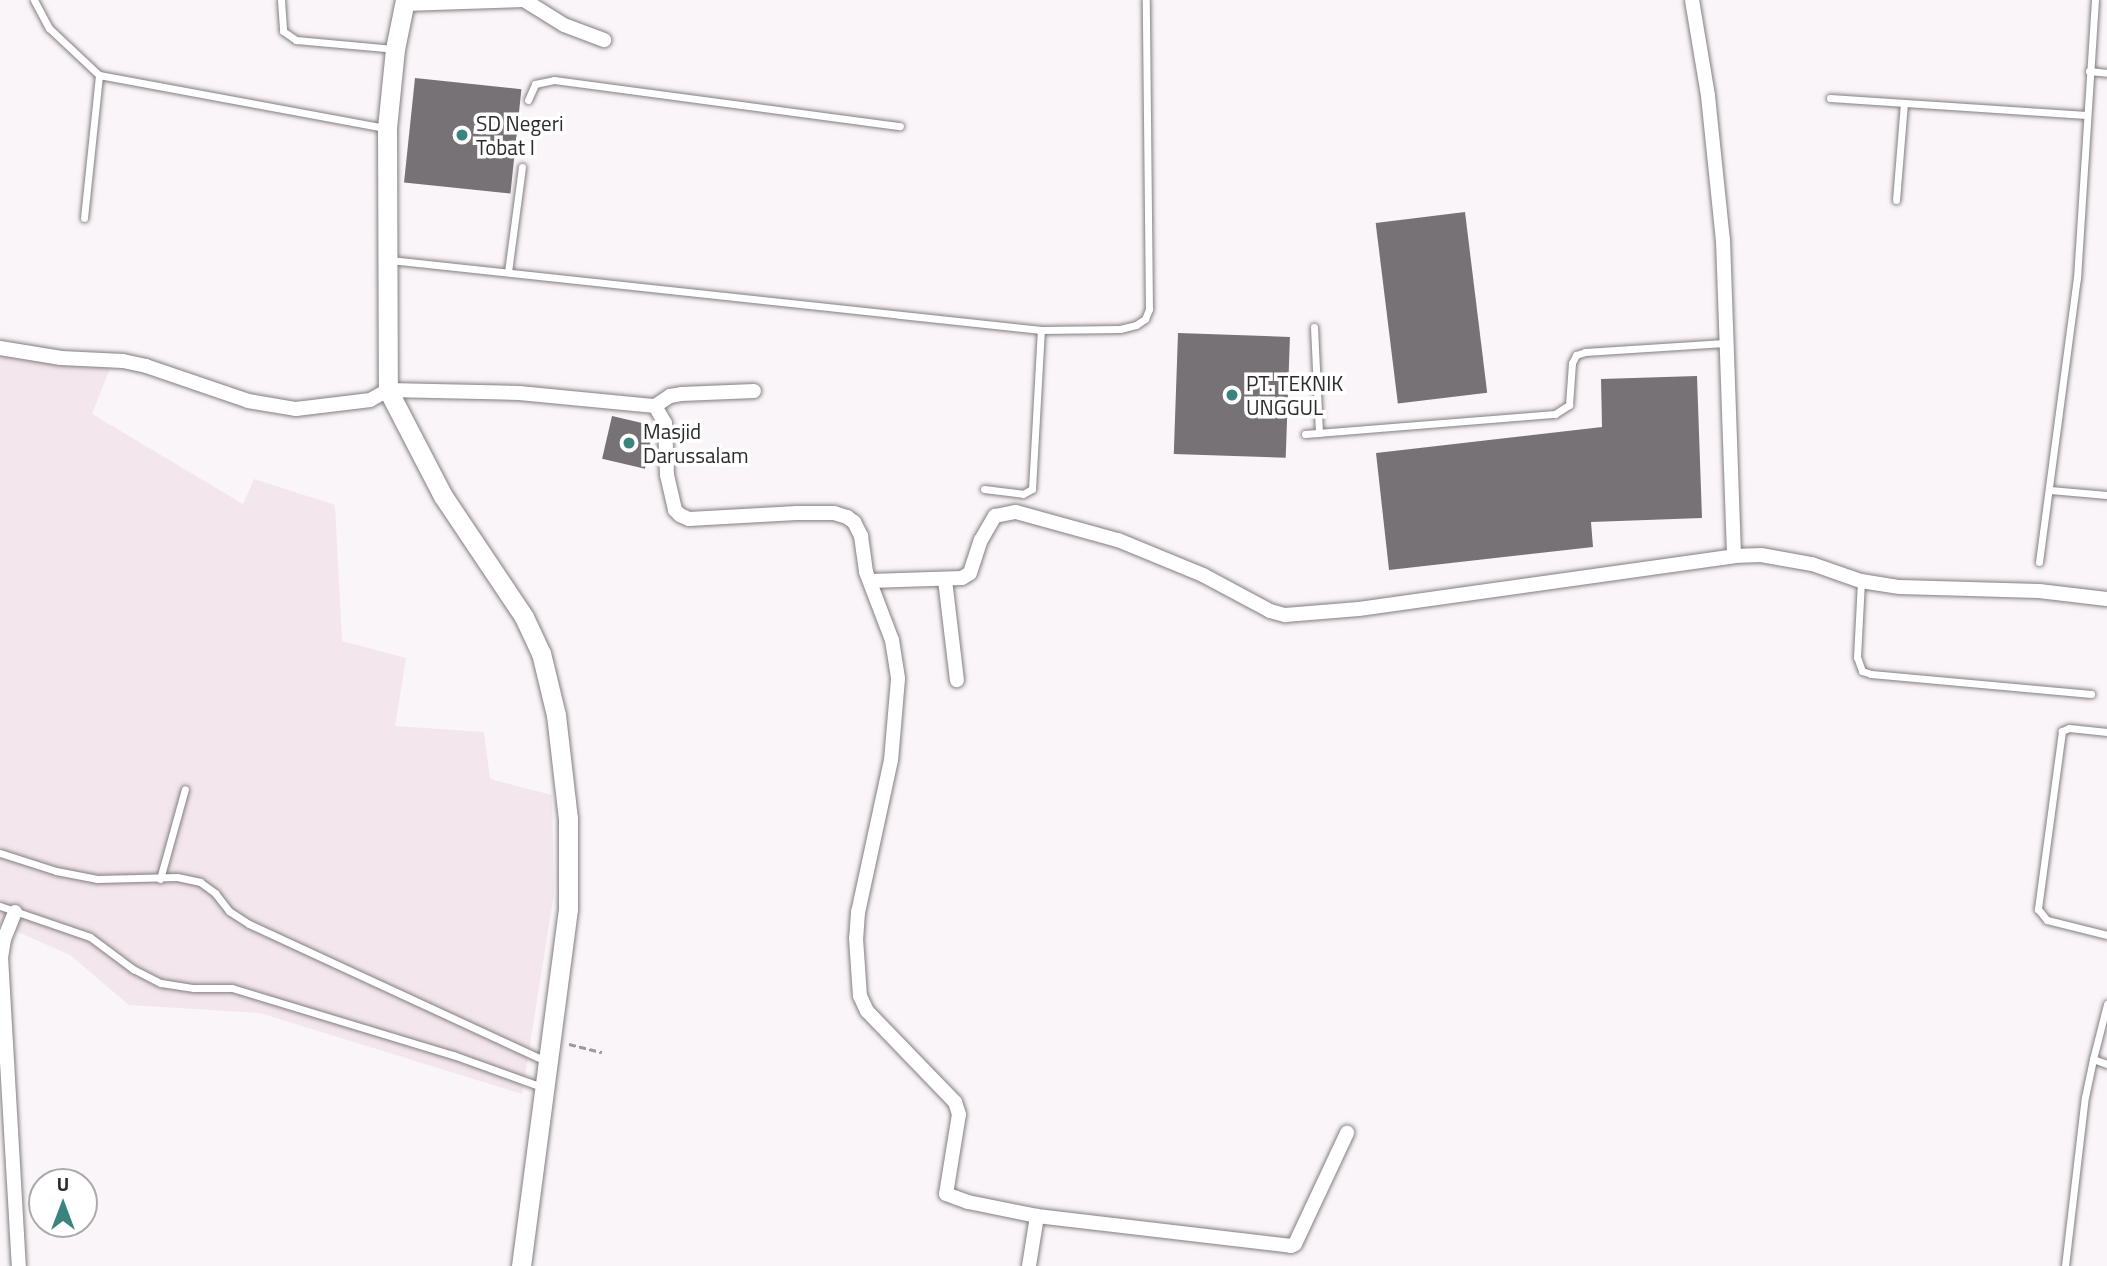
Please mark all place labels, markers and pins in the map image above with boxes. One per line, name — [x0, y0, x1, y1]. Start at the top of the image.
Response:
place label: SD Negeri Tobat I — [476, 110, 564, 160]
marker: SD Negeri Tobat I — [454, 127, 470, 143]
place label: PT. TEKNIK UNGGUL — [1246, 370, 1343, 420]
marker: PT. TEKNIK UNGGUL — [1224, 387, 1240, 403]
place label: Masjid Darussalam — [643, 418, 748, 468]
marker: Masjid Darussalam — [621, 435, 637, 451]

